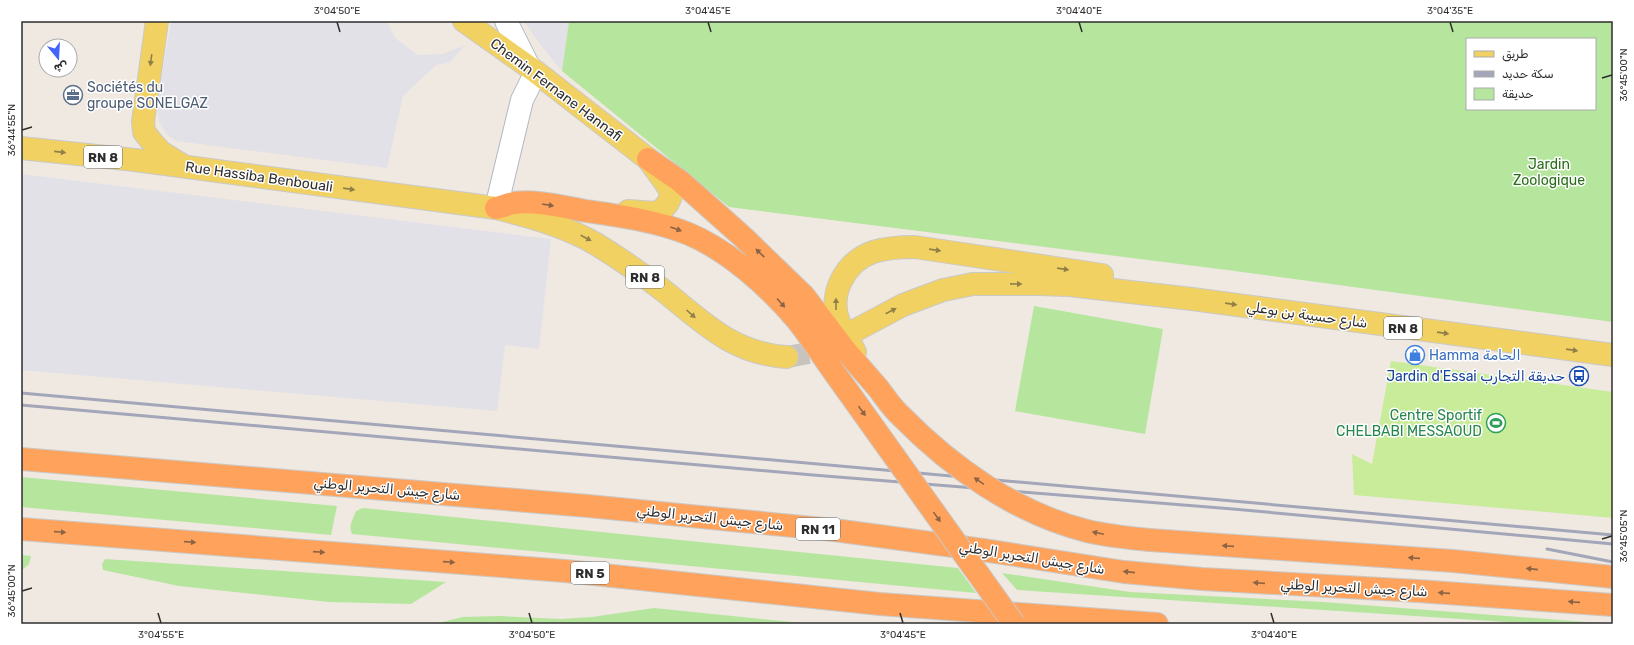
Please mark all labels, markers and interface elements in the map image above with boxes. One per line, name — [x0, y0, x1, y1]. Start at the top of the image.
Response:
text: 3°04'50"E — [314, 5, 360, 17]
text: 3°04'45"E — [685, 5, 731, 17]
text: 3°04'40"E — [1056, 5, 1102, 17]
text: 3°04'35"E — [1427, 5, 1473, 17]
street label: Chemin Fernane Hannafi — [487, 35, 625, 145]
north arrow — [38, 38, 78, 78]
legend — [1466, 38, 1596, 110]
text: طريق — [1502, 47, 1528, 62]
text: 36°45'00"N — [1618, 48, 1630, 102]
one-way arrow — [148, 54, 155, 66]
text: ش — [52, 59, 70, 75]
text: سكة حديد — [1502, 67, 1554, 81]
place label: Sociétés du groupe SONELGAZ — [87, 79, 208, 112]
office icon: Sociétés du groupe SONELGAZ — [62, 84, 84, 106]
text: حديقة — [1502, 87, 1534, 101]
text: 36°44'55"N — [6, 104, 18, 156]
road number: RN 8 — [84, 146, 122, 168]
one-way arrow — [54, 149, 66, 156]
park label: Jardin Zoologique — [1513, 156, 1585, 189]
street label: Rue Hassiba Benbouali — [184, 158, 334, 196]
one-way arrow — [343, 186, 355, 192]
one-way arrow — [542, 202, 554, 208]
one-way arrow — [670, 227, 682, 233]
one-way arrow — [580, 235, 592, 242]
one-way arrow — [929, 247, 941, 253]
one-way arrow — [755, 248, 765, 258]
road number: RN 8 — [626, 266, 664, 288]
one-way arrow — [1057, 266, 1069, 272]
one-way arrow — [1010, 281, 1023, 287]
one-way arrow — [833, 297, 839, 310]
one-way arrow — [777, 298, 786, 308]
street label: شارع حسيبة بن بوعلي — [1245, 298, 1369, 334]
one-way arrow — [1225, 301, 1237, 307]
one-way arrow — [885, 308, 896, 314]
one-way arrow — [686, 309, 696, 319]
road number: RN 8 — [1384, 317, 1422, 339]
one-way arrow — [1437, 330, 1449, 336]
shop icon: Hamma الحامة — [1404, 344, 1426, 366]
place label: Hamma الحامة — [1429, 347, 1521, 364]
one-way arrow — [1566, 347, 1578, 353]
bus stop icon: Jardin d'Essai حديقة التجارب — [1568, 365, 1590, 387]
place label: Jardin d'Essai حديقة التجارب — [1386, 368, 1565, 385]
one-way arrow — [858, 406, 866, 416]
place label: Centre Sportif CHELBABI MESSAOUD — [1336, 407, 1483, 440]
sports icon: Centre Sportif CHELBABI MESSAOUD — [1485, 412, 1507, 434]
street label: شارع جيش التحرير الوطني — [313, 474, 461, 506]
one-way arrow — [974, 477, 985, 485]
street label: شارع جيش التحرير الوطني — [636, 502, 784, 536]
text: 36°45'05"N — [1618, 510, 1630, 562]
one-way arrow — [933, 511, 941, 522]
road number: RN 11 — [796, 518, 840, 540]
one-way arrow — [54, 529, 66, 536]
one-way arrow — [1092, 530, 1104, 536]
street label: شارع جيش التحرير الوطني — [958, 538, 1106, 580]
one-way arrow — [183, 539, 196, 546]
one-way arrow — [1222, 542, 1234, 549]
one-way arrow — [313, 548, 325, 555]
one-way arrow — [1408, 555, 1420, 562]
one-way arrow — [443, 558, 455, 565]
road number: RN 5 — [571, 562, 609, 584]
text: 36°45'00"N — [6, 564, 18, 618]
one-way arrow — [1526, 566, 1538, 572]
one-way arrow — [1123, 569, 1135, 575]
street label: شارع جيش التحرير الوطني — [1280, 576, 1428, 602]
one-way arrow — [1253, 579, 1265, 586]
one-way arrow — [1438, 589, 1450, 596]
one-way arrow — [1568, 599, 1580, 606]
text: 3°04'55"E — [138, 629, 184, 641]
text: 3°04'50"E — [509, 629, 555, 641]
text: 3°04'45"E — [880, 629, 926, 641]
text: 3°04'40"E — [1251, 629, 1297, 641]

